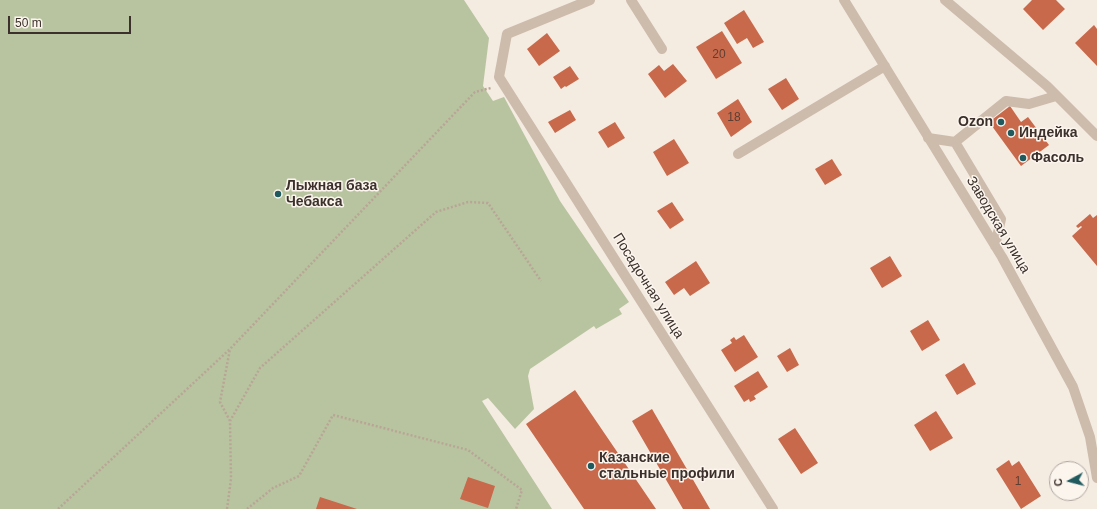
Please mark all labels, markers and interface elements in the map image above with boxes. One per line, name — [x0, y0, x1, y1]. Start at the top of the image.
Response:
scale bar — [10, 8, 133, 34]
text: 50 m — [15, 16, 42, 30]
house number: 20 — [712, 48, 726, 62]
house number: 18 — [727, 111, 741, 125]
place label: Ozon — [958, 114, 993, 130]
marker: Ozon — [996, 117, 1006, 127]
place label: Индейка — [1019, 125, 1078, 141]
marker: Индейка — [1006, 128, 1016, 138]
place label: Фасоль — [1031, 150, 1084, 166]
marker: Фасоль — [1018, 153, 1028, 163]
street label: Заводская улица — [962, 173, 1034, 277]
place label: Лыжная база Чебакса — [286, 178, 377, 210]
marker: Лыжная база Чебакса — [273, 189, 283, 199]
street label: Посадочная улица — [609, 230, 687, 342]
place label: Казанские стальные профили — [599, 450, 735, 482]
marker: Казанские стальные профили — [586, 461, 596, 471]
north arrow — [1049, 461, 1089, 501]
house number: 1 — [1015, 475, 1021, 489]
text: С — [1052, 478, 1065, 487]

